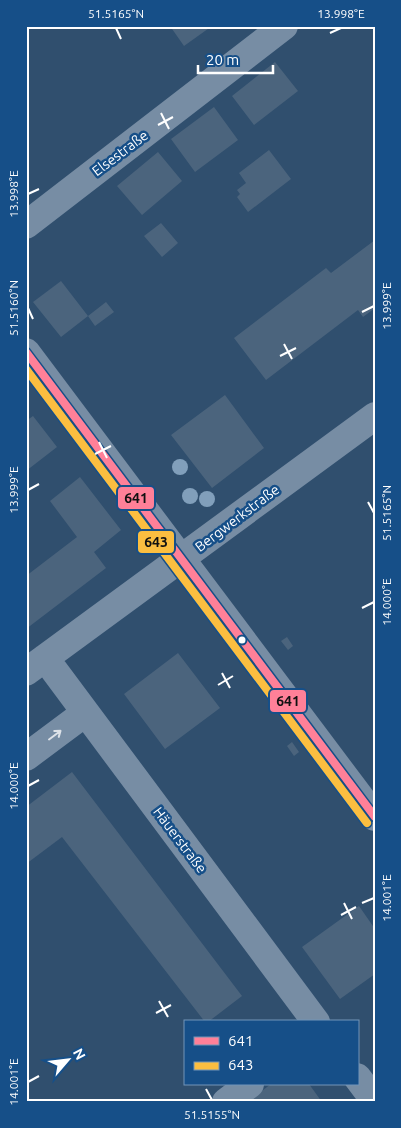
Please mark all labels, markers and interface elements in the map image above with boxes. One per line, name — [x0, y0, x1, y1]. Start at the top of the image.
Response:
text: 51.5165°N — [88, 7, 144, 20]
text: 13.998°E — [317, 7, 365, 20]
scale bar — [198, 42, 274, 74]
text: 20 m — [206, 51, 239, 68]
street label: Elsestraße — [89, 127, 151, 179]
text: 13.998°E — [7, 170, 20, 218]
text: 51.5160°N — [7, 280, 20, 336]
text: 13.999°E — [380, 282, 393, 330]
text: 13.999°E — [7, 466, 20, 514]
street label: Bergwerkstraße — [192, 481, 282, 555]
text: 51.5165°N — [380, 485, 393, 541]
line badge: 641 — [117, 486, 155, 510]
text: 641 — [124, 490, 148, 506]
line badge: 643 — [137, 530, 175, 554]
text: 643 — [144, 534, 168, 550]
text: 14.000°E — [380, 578, 393, 626]
unlabelled marker — [237, 635, 247, 645]
line badge: 641 — [269, 689, 307, 713]
text: 641 — [276, 693, 300, 709]
one-way arrow — [48, 730, 62, 740]
text: 14.000°E — [7, 762, 20, 810]
street label: Häuerstraße — [150, 804, 210, 876]
text: 14.001°E — [380, 874, 393, 922]
legend — [184, 1020, 358, 1086]
text: 641 — [228, 1032, 253, 1049]
north arrow — [42, 1036, 92, 1086]
text: N — [70, 1046, 89, 1062]
text: 643 — [228, 1056, 253, 1073]
text: 14.001°E — [7, 1058, 20, 1106]
text: 51.5155°N — [184, 1108, 240, 1121]

